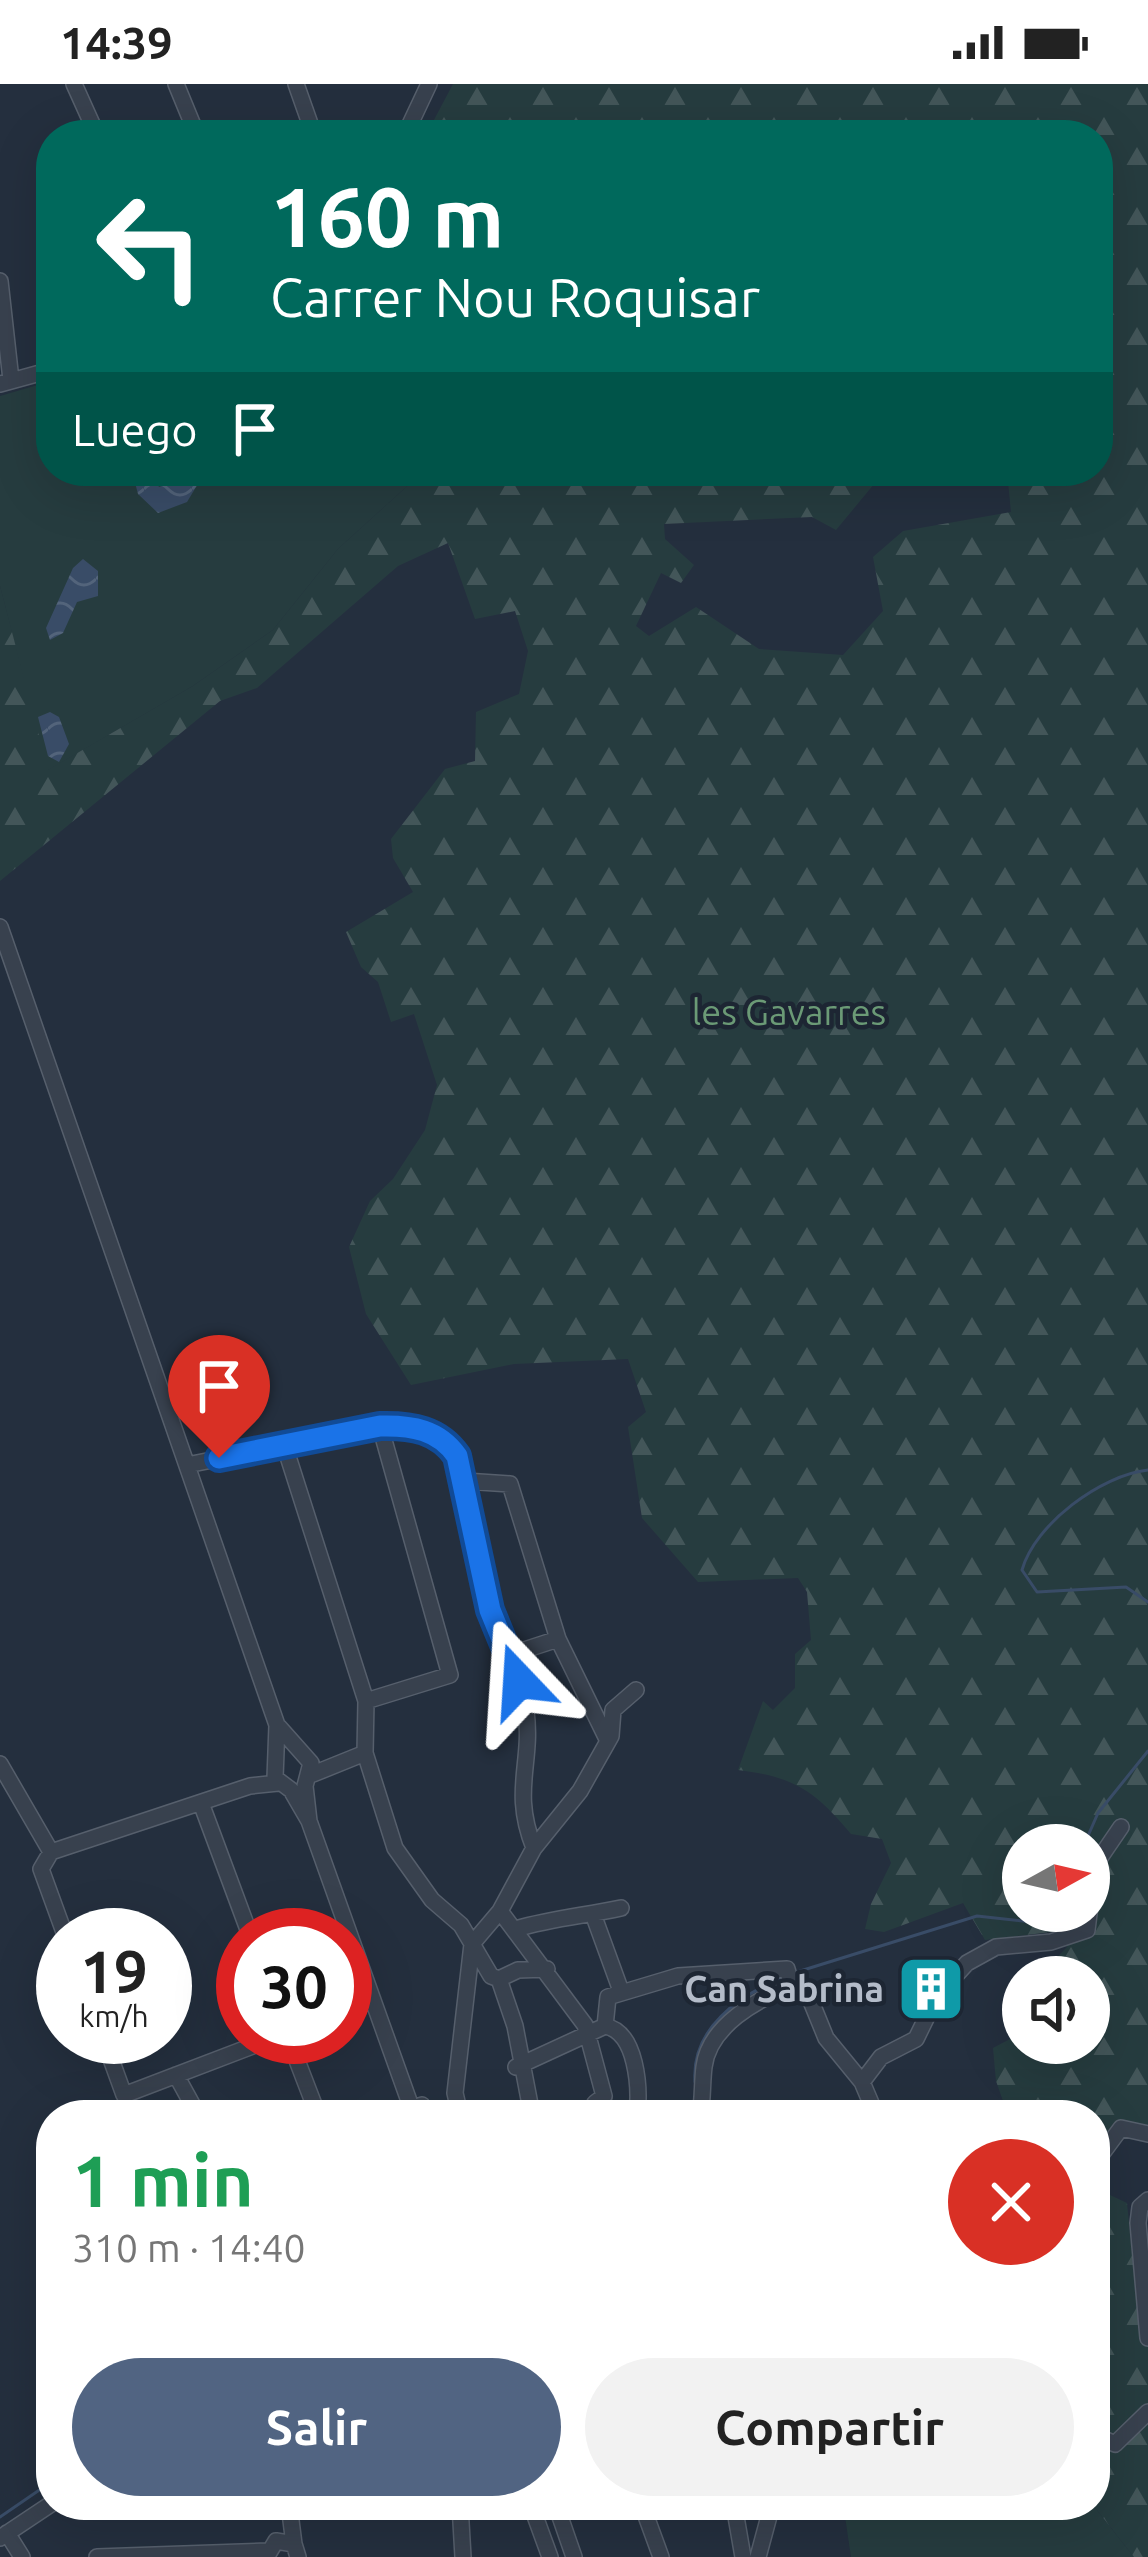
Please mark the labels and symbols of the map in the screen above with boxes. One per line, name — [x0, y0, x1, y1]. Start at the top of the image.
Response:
park label: les Gavarres — [692, 991, 886, 1032]
pin — [168, 1335, 270, 1458]
position arrow — [456, 1618, 582, 1744]
north arrow — [1002, 1824, 1110, 1932]
speed limit sign: 30 — [216, 1908, 372, 2064]
building icon: Can Sabrina — [896, 1954, 966, 2024]
place label: Can Sabrina — [684, 1968, 884, 2009]

